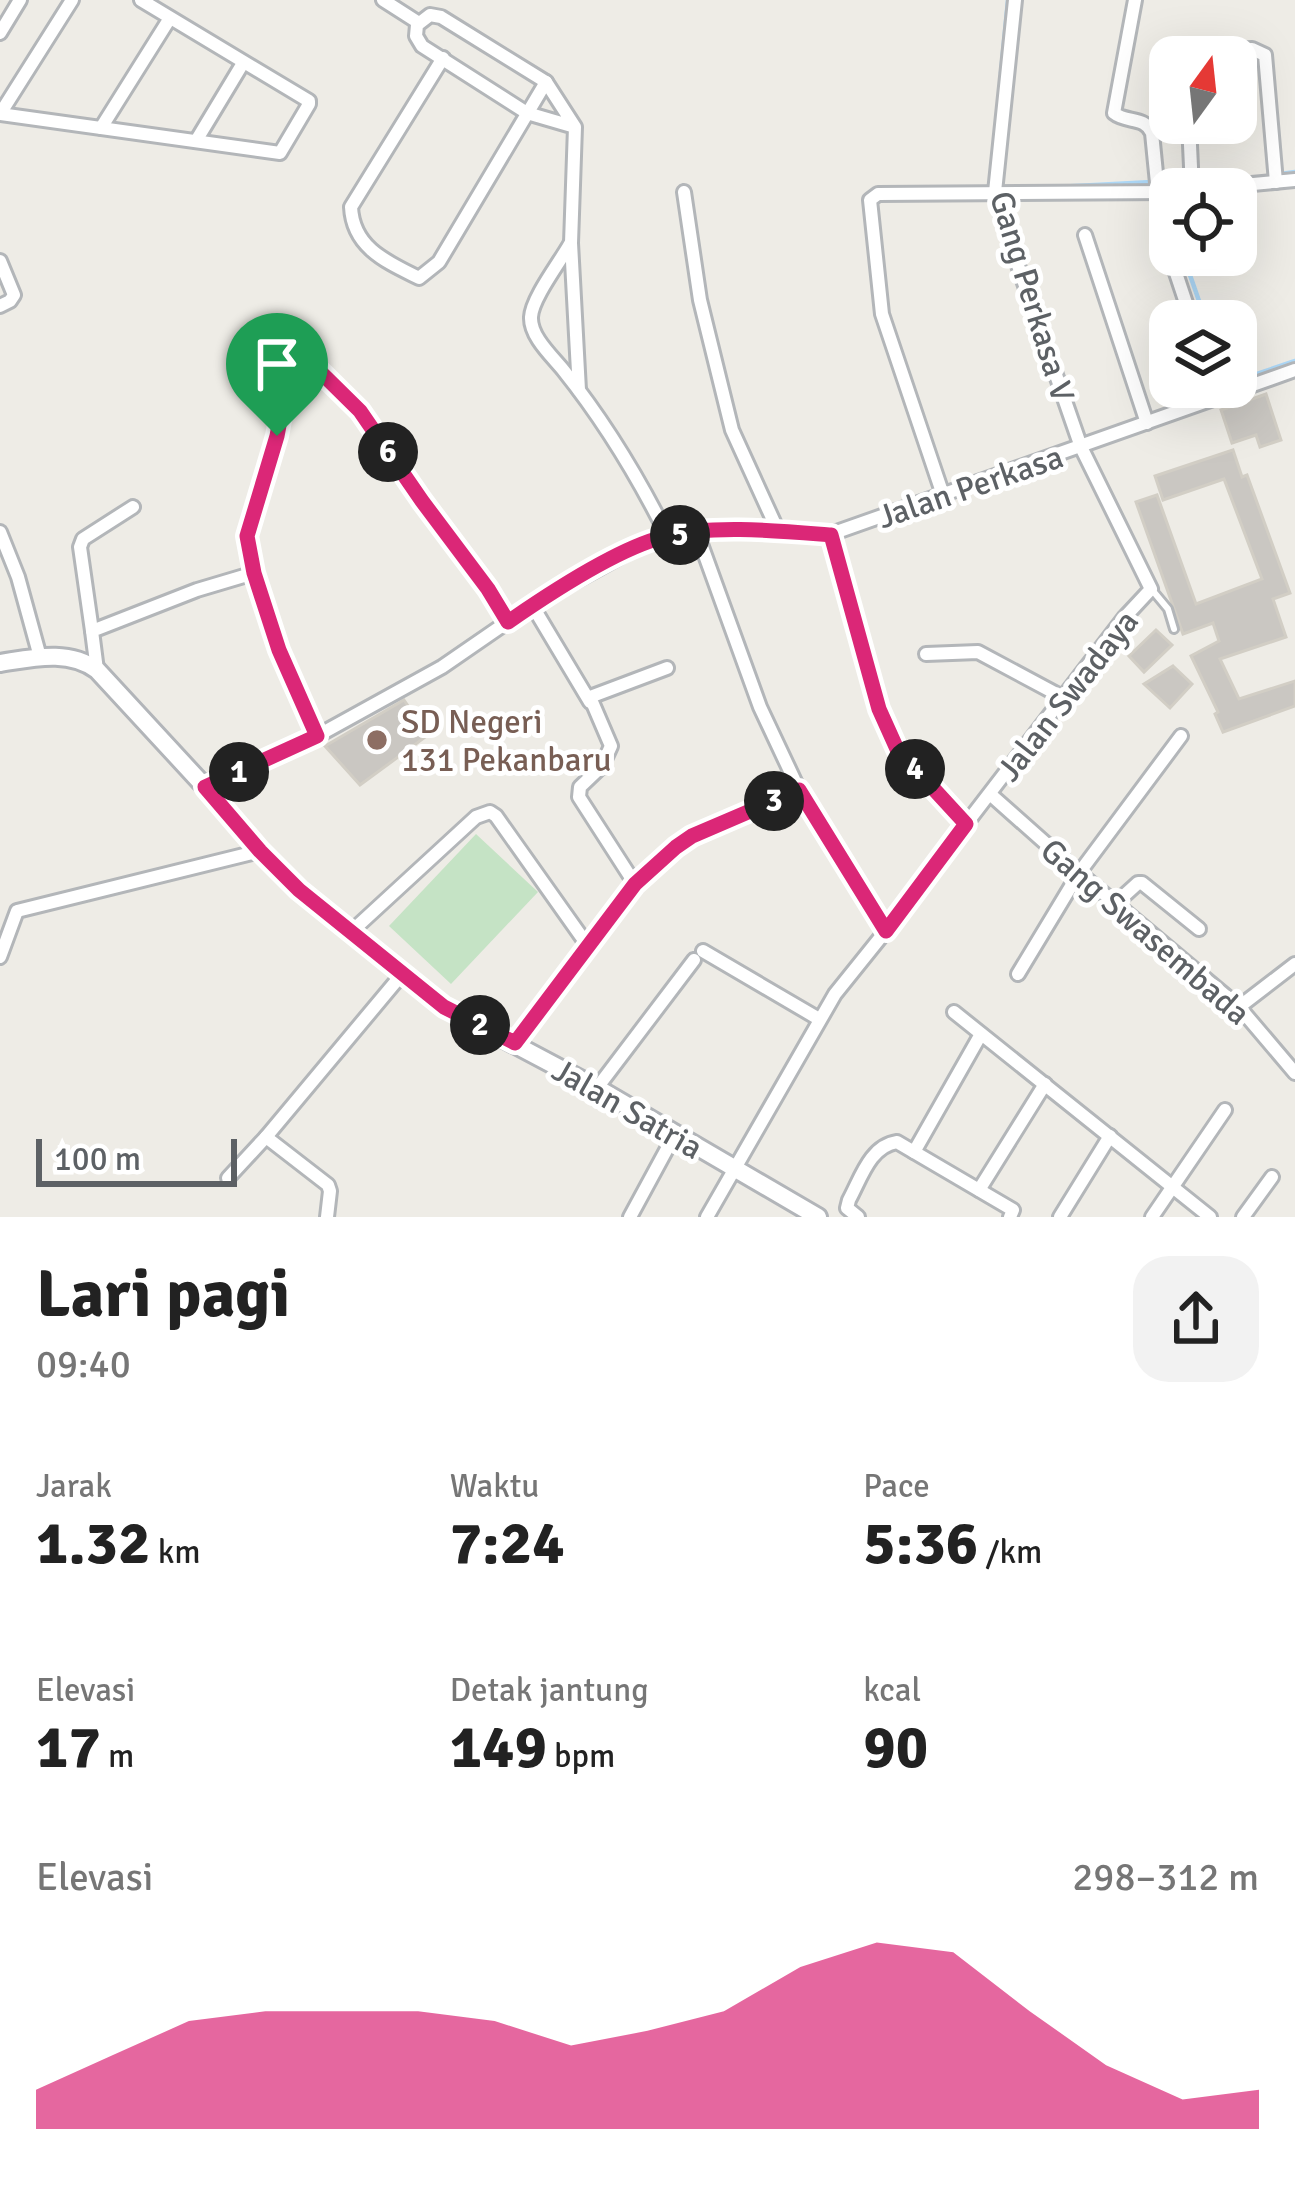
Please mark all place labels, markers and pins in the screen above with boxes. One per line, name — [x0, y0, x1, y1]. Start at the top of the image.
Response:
pin — [226, 313, 328, 436]
pin: 6 — [358, 422, 418, 482]
pin: 5 — [650, 505, 710, 565]
place label: SD Negeri 131 Pekanbaru — [401, 702, 612, 781]
marker: SD Negeri 131 Pekanbaru — [364, 727, 390, 753]
pin: 4 — [885, 739, 945, 799]
pin: 1 — [209, 742, 269, 802]
pin: 3 — [744, 771, 804, 831]
pin: 2 — [450, 995, 510, 1055]

